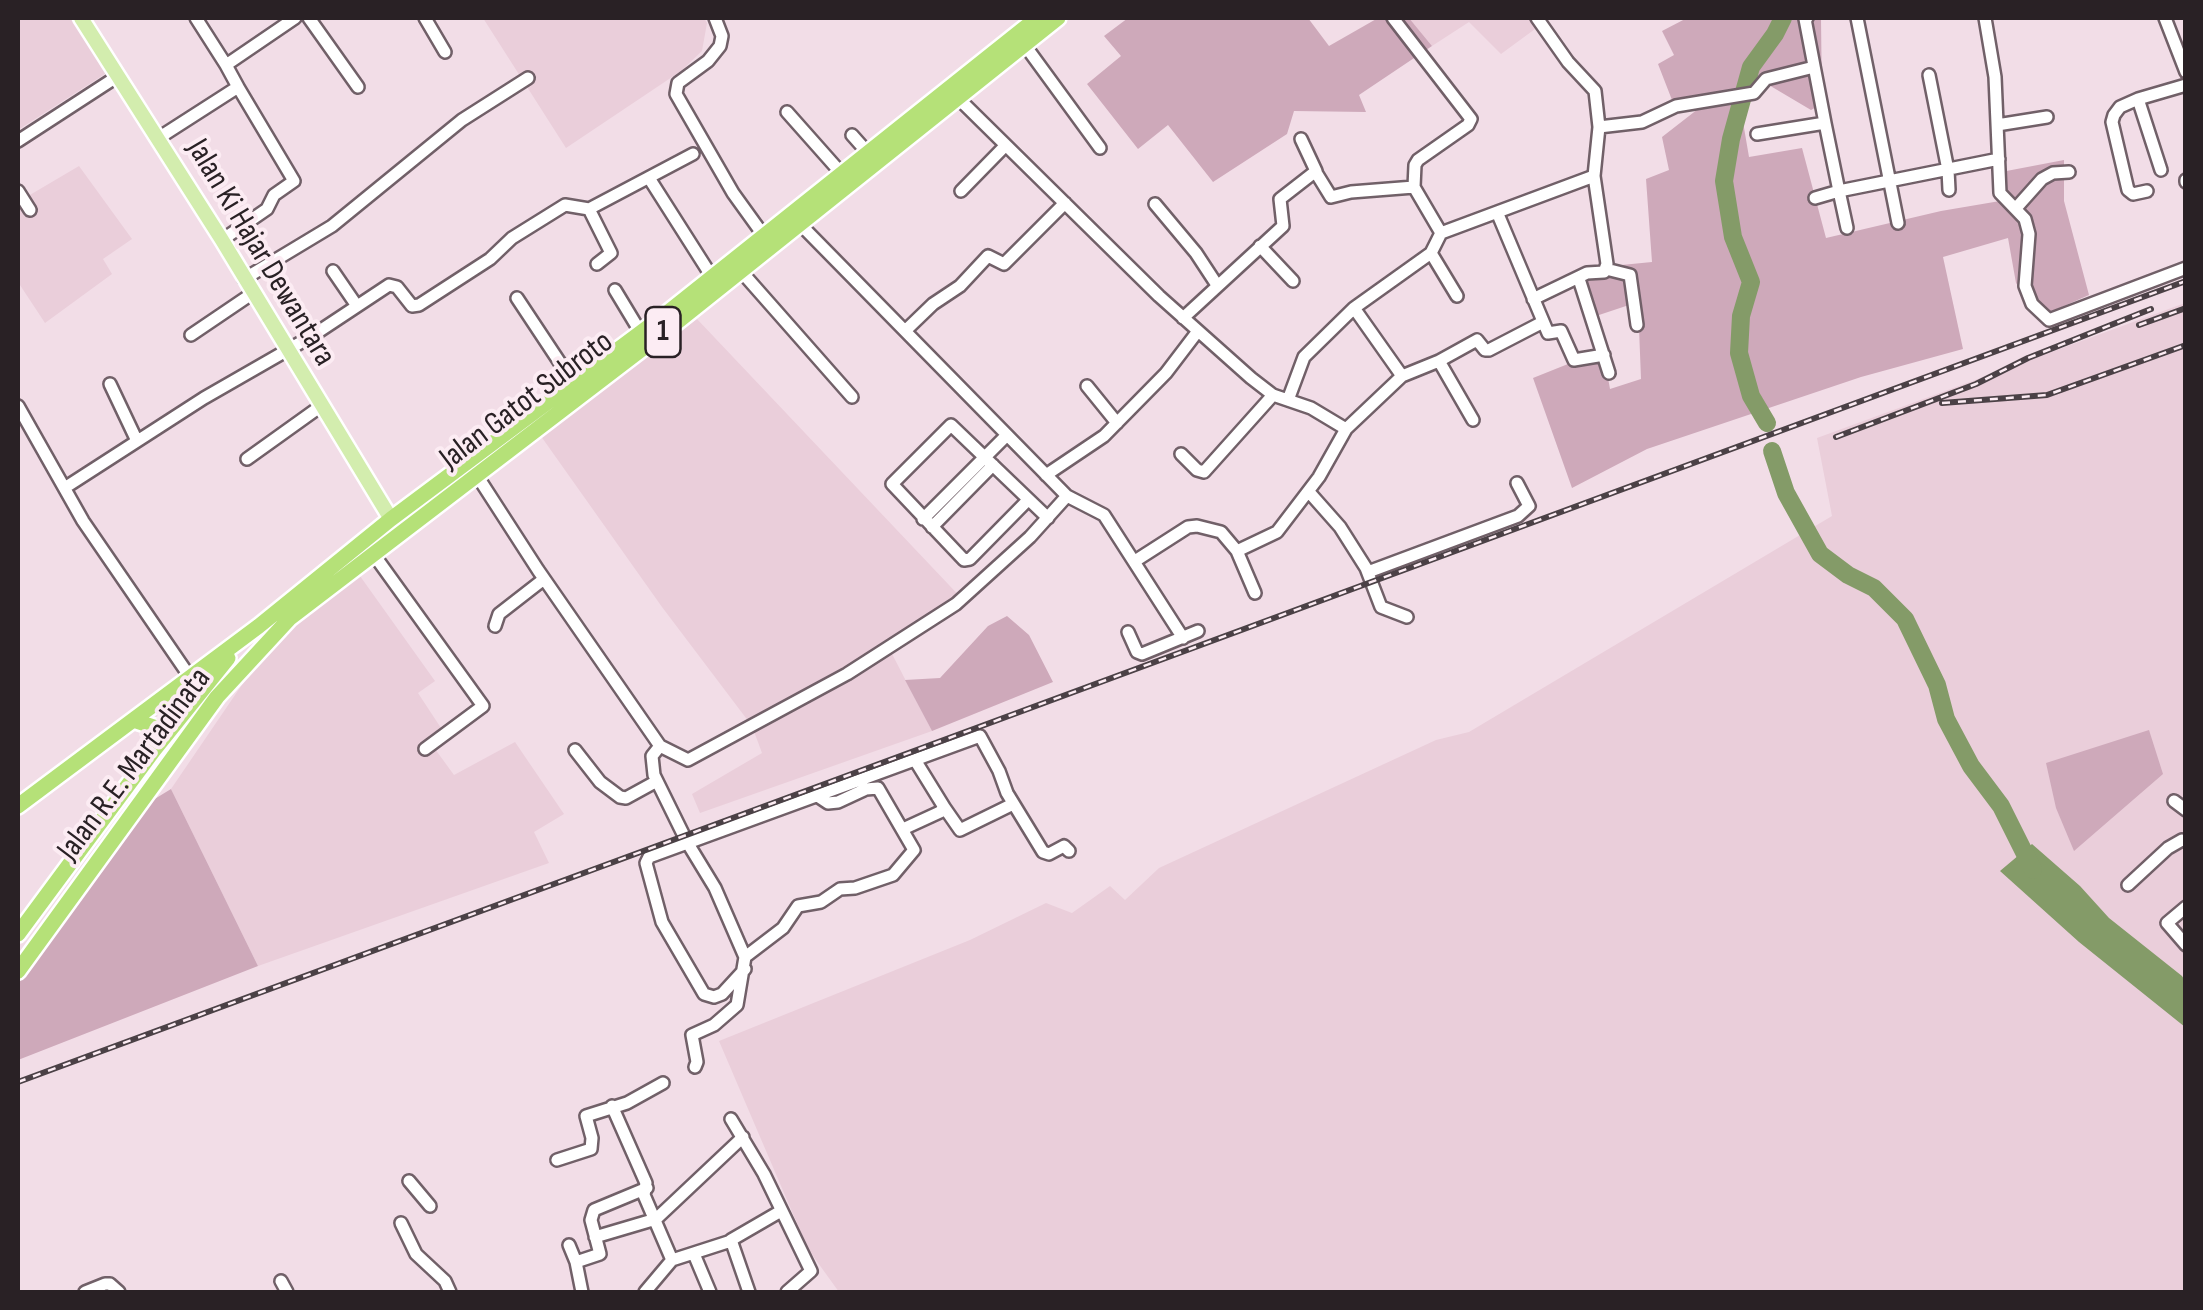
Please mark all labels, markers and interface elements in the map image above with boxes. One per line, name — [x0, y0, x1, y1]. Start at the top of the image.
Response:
street label: Jalan Ki Hajar Dewantara — [177, 133, 343, 373]
road number: 1 — [646, 307, 680, 357]
street label: Jalan Gatot Subroto — [433, 323, 621, 479]
street label: Jalan R.E. Martadinata — [50, 661, 220, 869]

